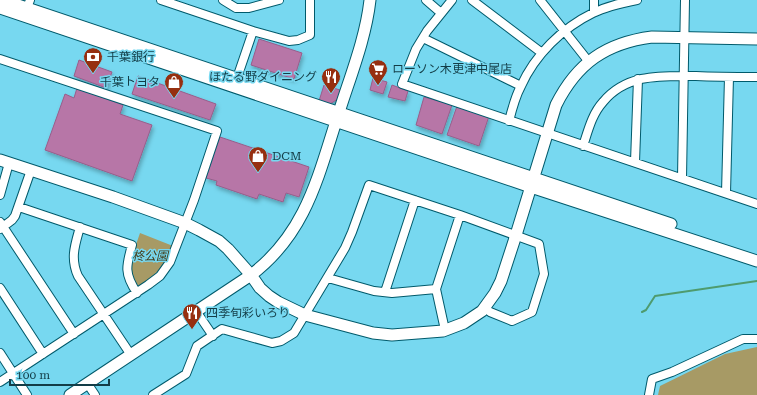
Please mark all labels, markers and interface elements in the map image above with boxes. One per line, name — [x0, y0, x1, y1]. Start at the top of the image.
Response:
bank icon: 千葉銀行 — [82, 46, 104, 74]
place label: 千葉銀行 — [107, 50, 155, 64]
supermarket icon: ローソン木更津中尾店 — [367, 58, 389, 86]
place label: ローソン木更津中尾店 — [392, 62, 512, 76]
restaurant icon: ほたる野ダイニング — [320, 66, 342, 94]
place label: ほたる野ダイニング — [209, 70, 317, 84]
shop icon: 千葉トヨタ — [163, 71, 185, 99]
place label: 千葉トヨタ — [100, 75, 160, 89]
shop icon: DCM — [247, 145, 269, 173]
place label: DCM — [272, 149, 301, 163]
park label: 柊公園 — [132, 249, 170, 263]
restaurant icon: 四季旬彩いろり — [181, 302, 203, 330]
place label: 四季旬彩いろり — [206, 306, 290, 320]
scale bar — [10, 361, 109, 387]
text: 100 m — [16, 368, 50, 382]

